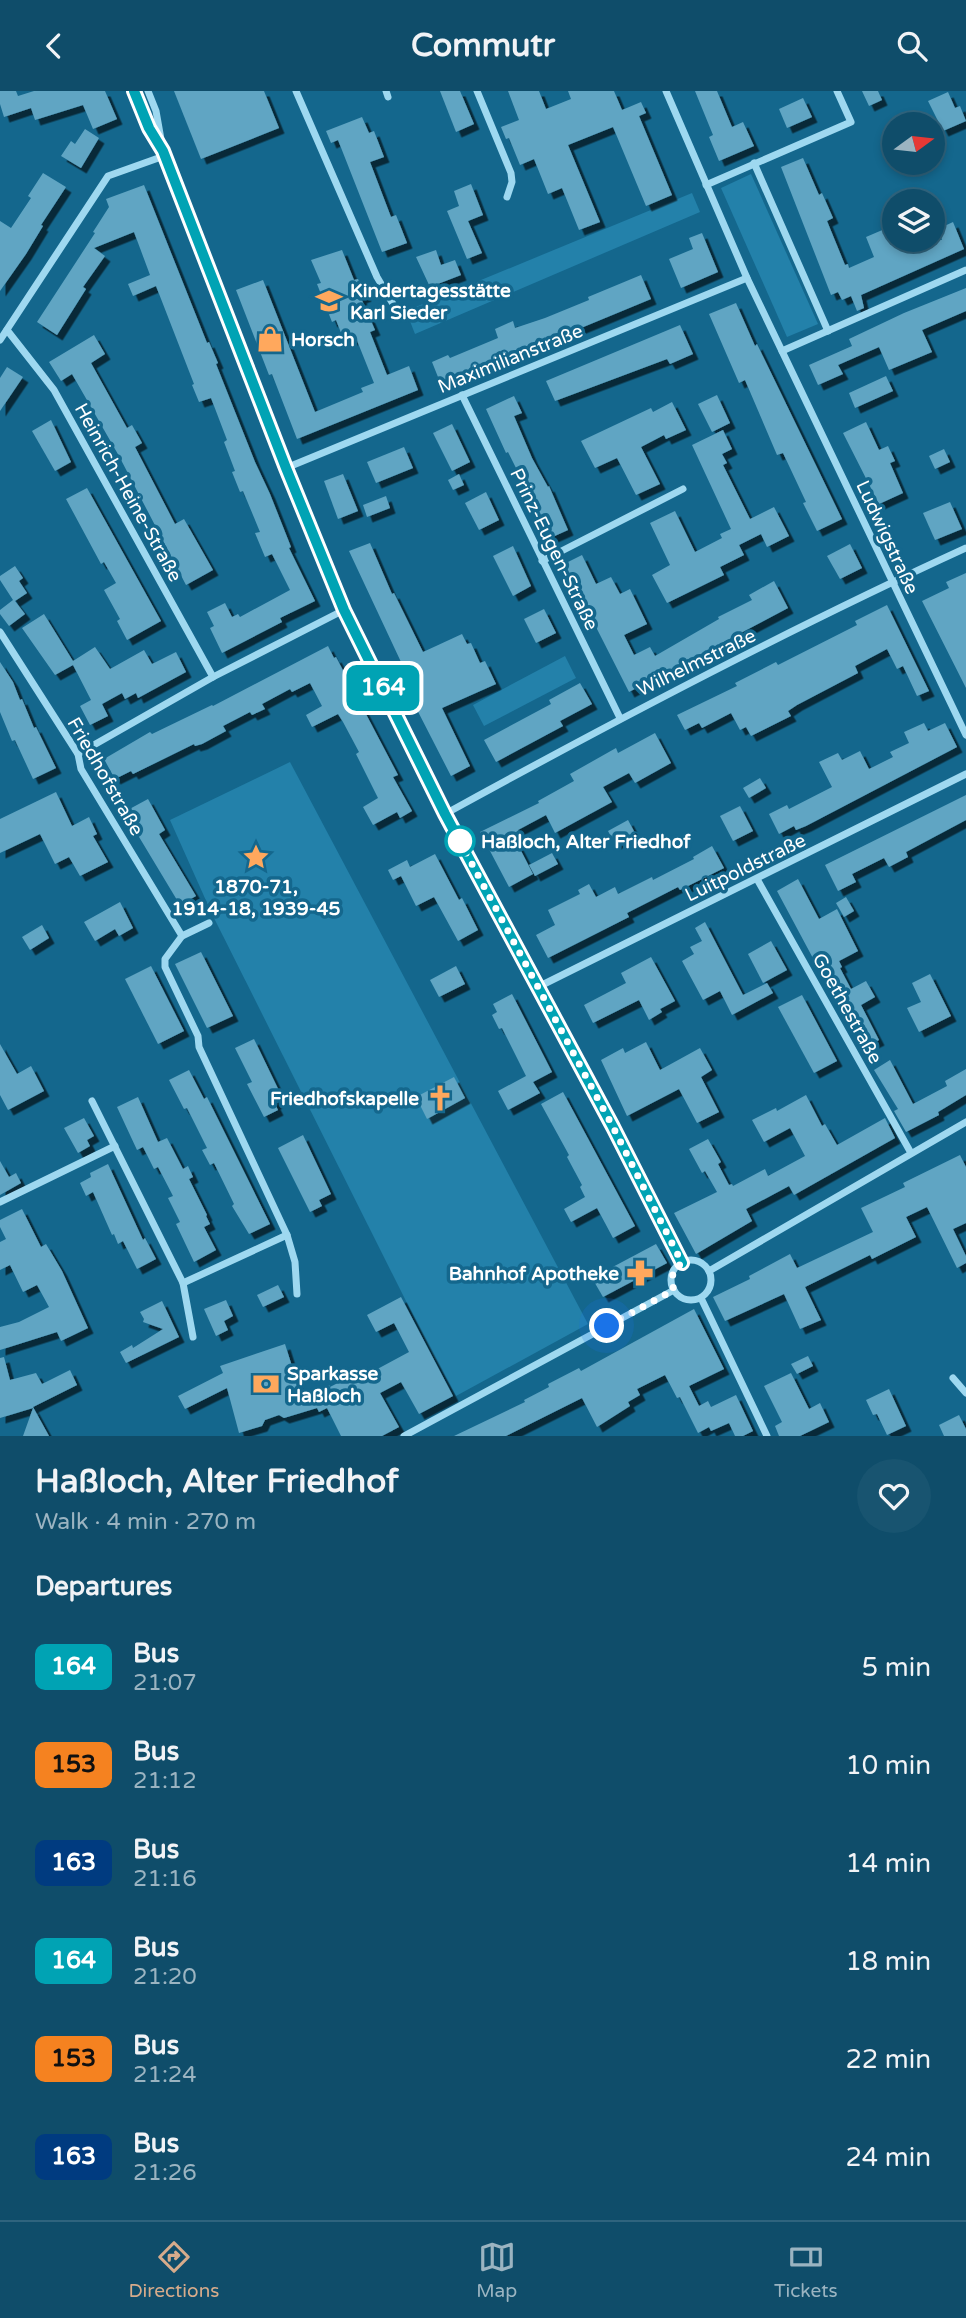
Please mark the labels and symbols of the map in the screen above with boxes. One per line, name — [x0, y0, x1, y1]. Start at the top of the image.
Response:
north arrow — [882, 112, 945, 175]
place label: Kindertagesstätte Karl Sieder — [350, 280, 511, 324]
school or university icon: Kindertagesstätte Karl Sieder — [314, 286, 344, 316]
street label: Maximilianstraße — [435, 320, 586, 398]
shop icon: Horsch — [255, 324, 285, 354]
place label: Horsch — [291, 329, 355, 351]
street label: Heinrich-Heine-Straße — [70, 399, 186, 586]
street label: Prinz-Eugen-Straße — [505, 465, 603, 634]
street label: Ludwigstraße — [851, 477, 923, 598]
street label: Wilhelmstraße — [633, 625, 759, 701]
line badge: 164 — [343, 665, 423, 711]
street label: Friedhofstraße — [62, 714, 148, 839]
marker: Haßloch, Alter Friedhof — [445, 826, 475, 856]
street label: Luitpoldstraße — [682, 829, 809, 907]
place label: Haßloch, Alter Friedhof — [481, 831, 691, 853]
place icon: 1870-71, 1914-18, 1939-45 — [241, 842, 271, 872]
place label: 1870-71, 1914-18, 1939-45 — [172, 876, 341, 920]
street label: Goethestraße — [808, 949, 887, 1068]
church icon: Friedhofskapelle — [425, 1083, 455, 1113]
place label: Friedhofskapelle — [270, 1088, 419, 1111]
pharmacy icon: Bahnhof Apotheke — [625, 1258, 655, 1288]
place label: Bahnhof Apotheke — [449, 1263, 619, 1286]
your location — [589, 1308, 624, 1343]
place label: Sparkasse Haßloch — [287, 1363, 379, 1407]
bank icon: Sparkasse Haßloch — [251, 1369, 281, 1399]

